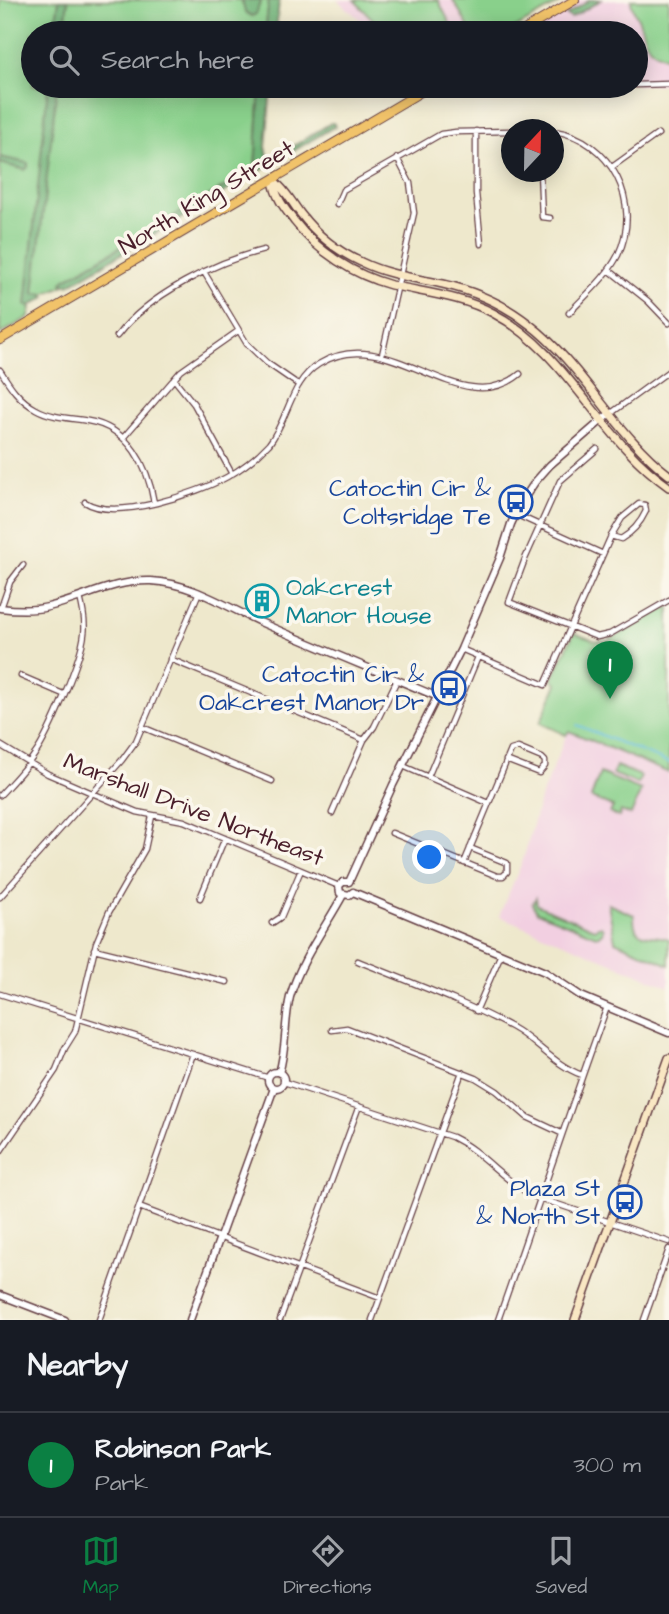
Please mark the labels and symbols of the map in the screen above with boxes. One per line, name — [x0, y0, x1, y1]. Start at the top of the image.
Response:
north arrow — [501, 119, 564, 182]
street label: North King Street — [112, 132, 301, 265]
place label: Catoctin Cir & Coltsridge Te — [329, 472, 492, 535]
bus stop icon: Catoctin Cir & Coltsridge Te — [497, 483, 535, 521]
place label: Oakcrest Manor House — [286, 571, 432, 633]
building icon: Oakcrest Manor House — [243, 582, 281, 620]
pin: 1 — [587, 641, 633, 699]
place label: Catoctin Cir & Oakcrest Manor Dr — [199, 658, 425, 720]
bus stop icon: Catoctin Cir & Oakcrest Manor Dr — [430, 669, 468, 707]
street label: Marshall Drive Northeast — [59, 745, 329, 875]
your location — [412, 840, 446, 874]
place label: Plaza St & North St — [476, 1172, 600, 1234]
bus stop icon: Plaza St & North St — [606, 1183, 644, 1221]

